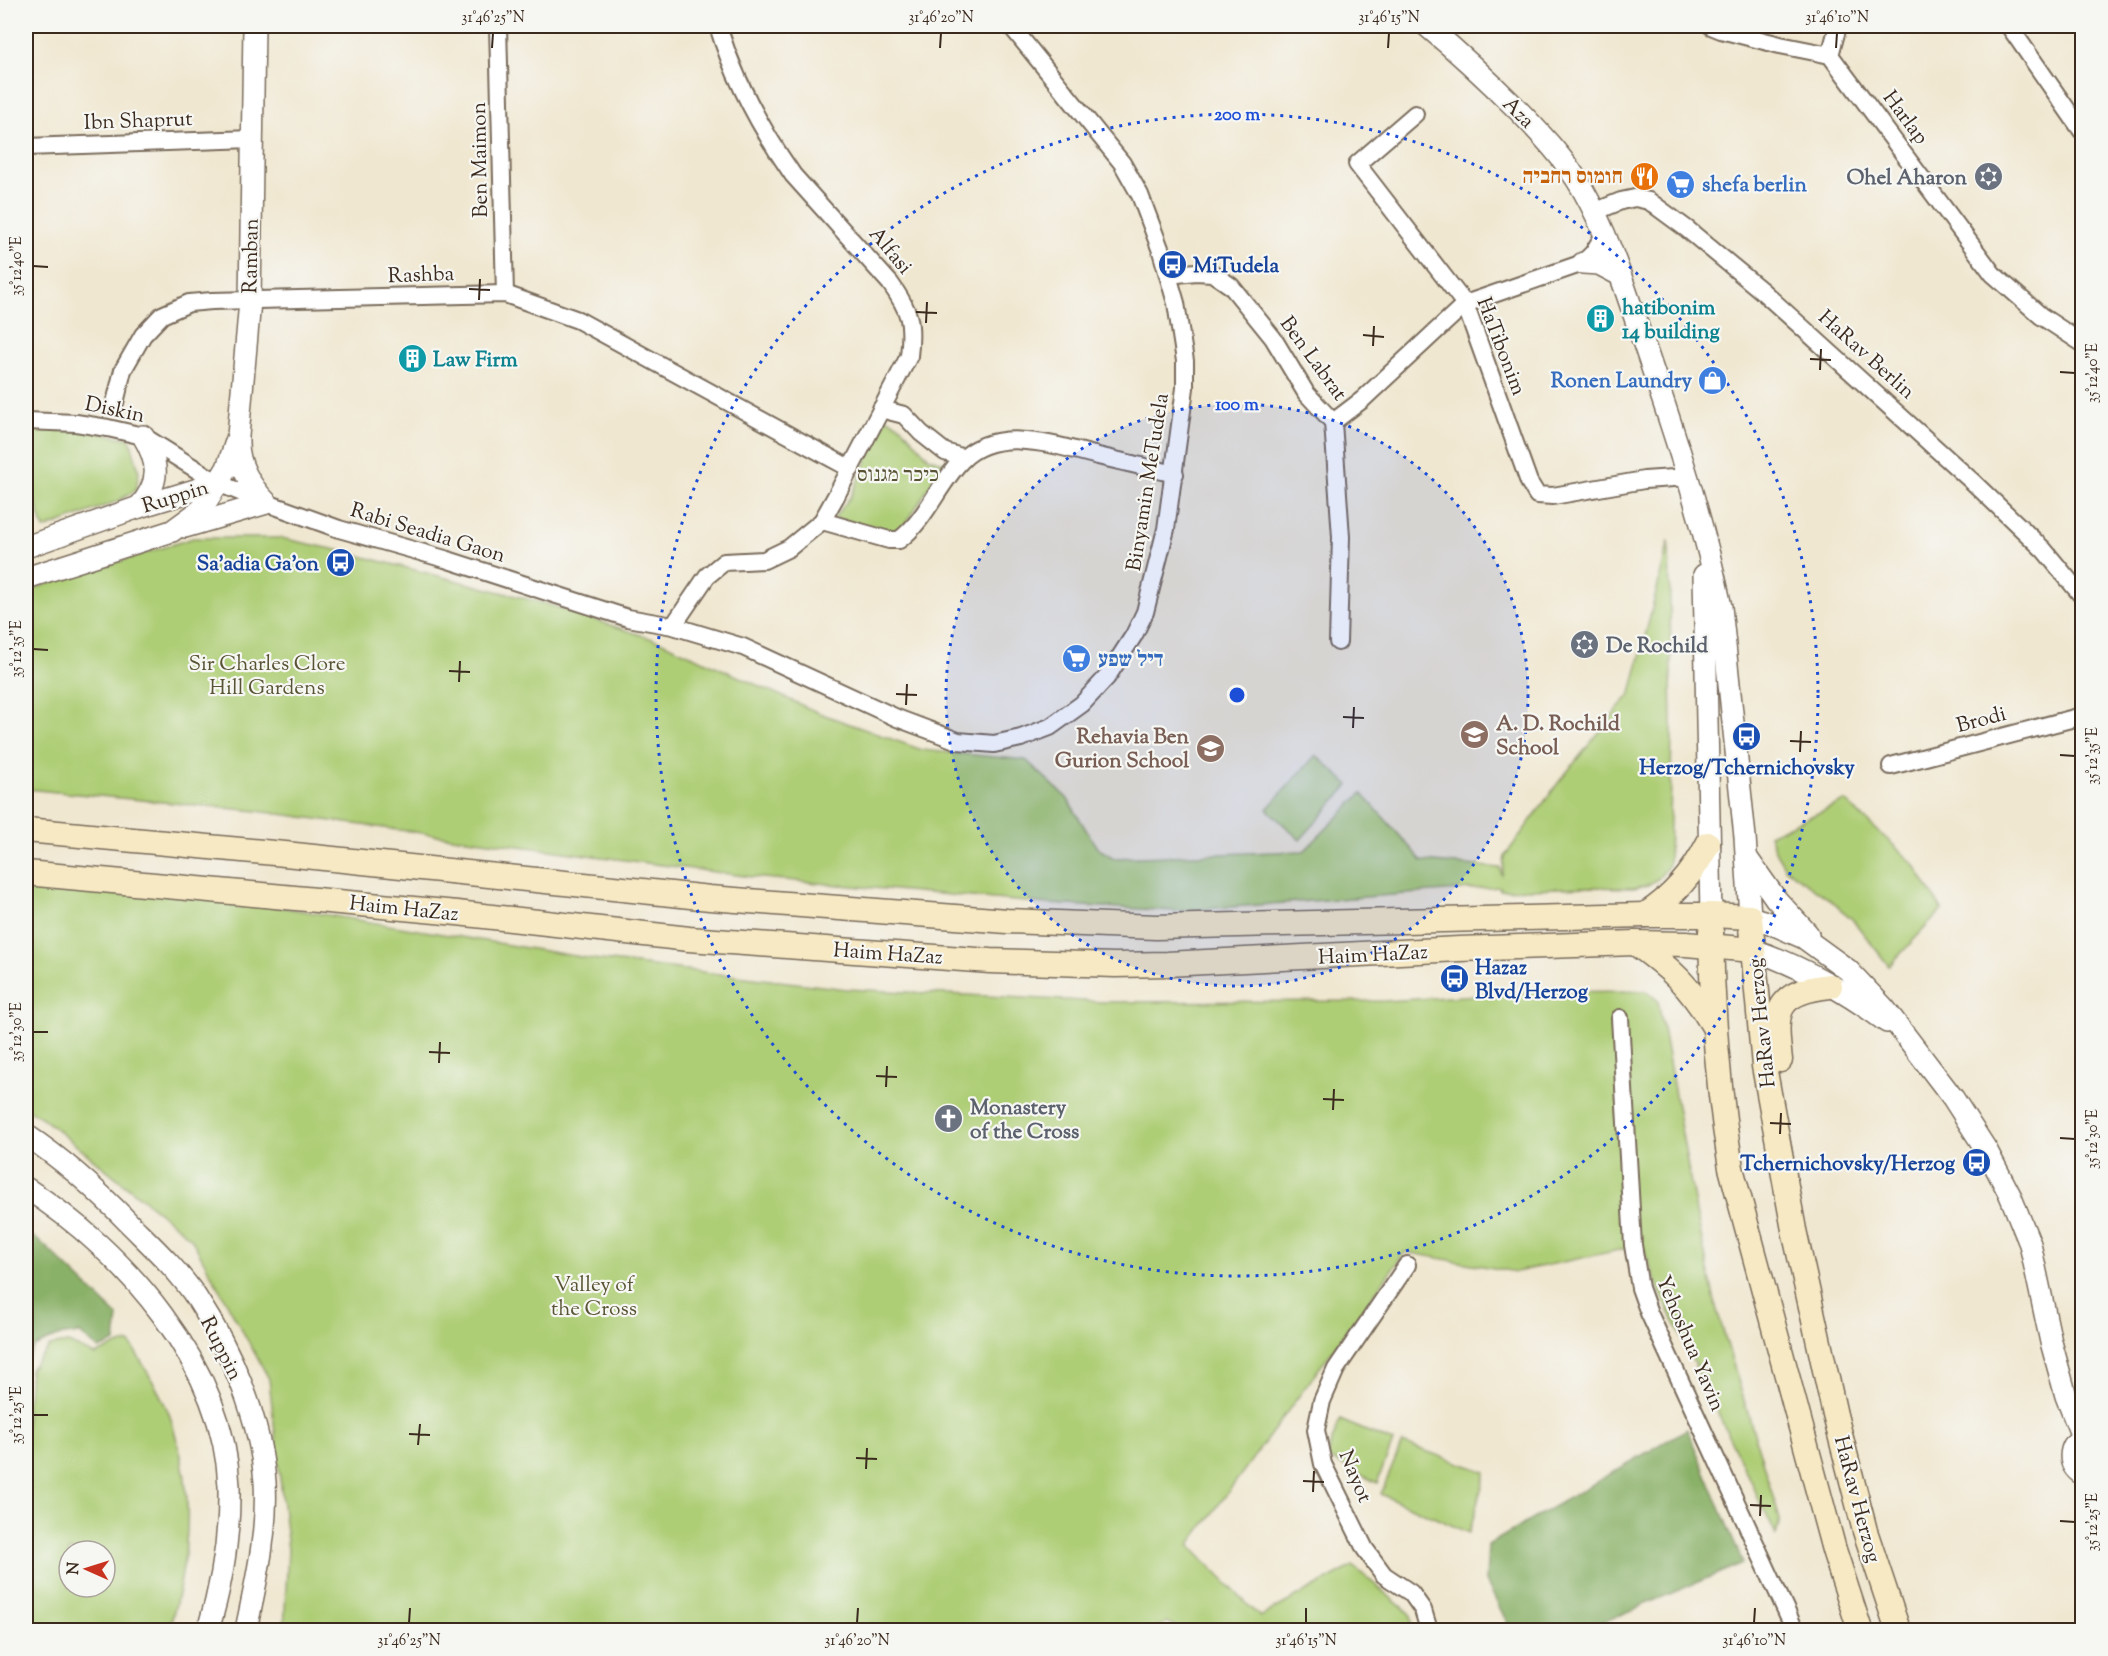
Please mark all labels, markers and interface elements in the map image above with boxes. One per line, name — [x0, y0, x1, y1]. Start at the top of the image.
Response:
text: 31°46'25"N — [461, 8, 525, 29]
text: 31°46'20"N — [908, 8, 974, 29]
text: 31°46'15"N — [1358, 8, 1420, 29]
text: 31°46'10"N — [1805, 8, 1869, 29]
street label: Harlap — [1874, 85, 1935, 151]
street label: Aza — [1495, 91, 1541, 137]
street label: Ben Maimon — [465, 102, 497, 218]
text: 200 m — [1214, 103, 1260, 129]
street label: Ibn Shaprut — [83, 105, 193, 139]
restaurant icon: חומוס רחביה — [1628, 160, 1660, 192]
synagogue icon: Ohel Aharon — [1972, 161, 2004, 193]
place label: חומוס רחביה — [1522, 163, 1623, 193]
place label: Ohel Aharon — [1846, 164, 1968, 194]
supermarket icon: shefa berlin — [1665, 168, 1697, 200]
place label: shefa berlin — [1702, 171, 1807, 201]
street label: Ramban — [236, 218, 268, 294]
street label: Alfasi — [861, 221, 918, 282]
text: 35°12'40"E — [7, 236, 28, 296]
bus stop icon: MiTudela — [1156, 249, 1188, 281]
place label: MiTudela — [1193, 252, 1279, 282]
street label: Rashba — [387, 260, 455, 292]
street label: HaTibonim — [1468, 293, 1533, 400]
place label: hatibonim 14 building — [1622, 294, 1720, 348]
building icon: hatibonim 14 building — [1585, 303, 1617, 335]
street label: HaRav Berlin — [1811, 304, 1921, 407]
street label: Ben Labrat — [1271, 311, 1353, 408]
building icon: Law Firm — [396, 343, 428, 375]
text: 35°12'40"E — [2083, 343, 2104, 403]
place label: Law Firm — [433, 346, 518, 376]
shop icon: Ronen Laundry — [1697, 364, 1729, 396]
place label: Ronen Laundry — [1551, 367, 1693, 397]
street label: Diskin — [82, 390, 147, 432]
street label: Binyamin MeTudela — [1120, 391, 1178, 574]
text: 100 m — [1215, 393, 1259, 419]
park label: כיכר מגנוס — [857, 461, 939, 491]
street label: Ruppin — [139, 474, 213, 522]
street label: Rabi Seadia Gaon — [346, 496, 509, 572]
bus stop icon: Sa'adia Ga'on — [324, 547, 356, 579]
place label: Sa'adia Ga'on — [197, 550, 320, 580]
text: 35°12'35"E — [7, 620, 28, 678]
synagogue icon: De Rochild — [1569, 629, 1601, 661]
place label: De Rochild — [1606, 632, 1708, 662]
supermarket icon: דיל שפע — [1061, 643, 1093, 675]
place label: דיל שפע — [1098, 646, 1163, 676]
park label: Sir Charles Clore Hill Gardens — [188, 650, 346, 704]
centre of rings — [1227, 685, 1247, 705]
street label: Brodi — [1953, 700, 2010, 742]
place label: A. D. Rochild School — [1496, 710, 1620, 764]
school or university icon: A. D. Rochild School — [1459, 719, 1491, 751]
bus stop icon: Herzog/Tchernichovsky — [1731, 720, 1763, 752]
place label: Rehavia Ben Gurion School — [1055, 723, 1190, 777]
text: 35°12'35"E — [2083, 727, 2104, 785]
school or university icon: Rehavia Ben Gurion School — [1194, 732, 1226, 764]
place label: Herzog/Tchernichovsky — [1639, 754, 1855, 784]
street label: Haim HaZaz — [348, 889, 460, 931]
street label: Haim HaZaz — [832, 936, 944, 974]
street label: Haim HaZaz — [1317, 938, 1429, 974]
place label: Hazaz Blvd/Herzog — [1475, 954, 1589, 1008]
street label: HaRav Herzog — [1741, 956, 1785, 1089]
bus stop icon: Hazaz Blvd/Herzog — [1438, 963, 1470, 995]
text: 35°12'30"E — [7, 1002, 28, 1062]
place label: Monastery of the Cross — [970, 1094, 1079, 1148]
church icon: Monastery of the Cross — [933, 1103, 965, 1135]
text: 35°12'30"E — [2083, 1109, 2104, 1169]
bus stop icon: Tchernichovsky/Herzog — [1960, 1147, 1992, 1179]
place label: Tchernichovsky/Herzog — [1740, 1150, 1956, 1180]
park label: Valley of the Cross — [551, 1271, 637, 1325]
street label: Yehoshua Yavin — [1647, 1271, 1731, 1416]
street label: Ruppin — [191, 1312, 249, 1386]
text: 35°12'25"E — [7, 1386, 28, 1444]
street label: HaRav Herzog — [1825, 1433, 1887, 1566]
street label: Nayot — [1330, 1446, 1379, 1508]
text: 35°12'25"E — [2083, 1493, 2104, 1551]
north arrow — [57, 1539, 117, 1599]
text: N — [63, 1561, 86, 1575]
text: 31°46'25"N — [377, 1631, 441, 1652]
text: 31°46'20"N — [824, 1631, 890, 1652]
text: 31°46'15"N — [1275, 1631, 1337, 1652]
text: 31°46'10"N — [1722, 1631, 1786, 1652]

